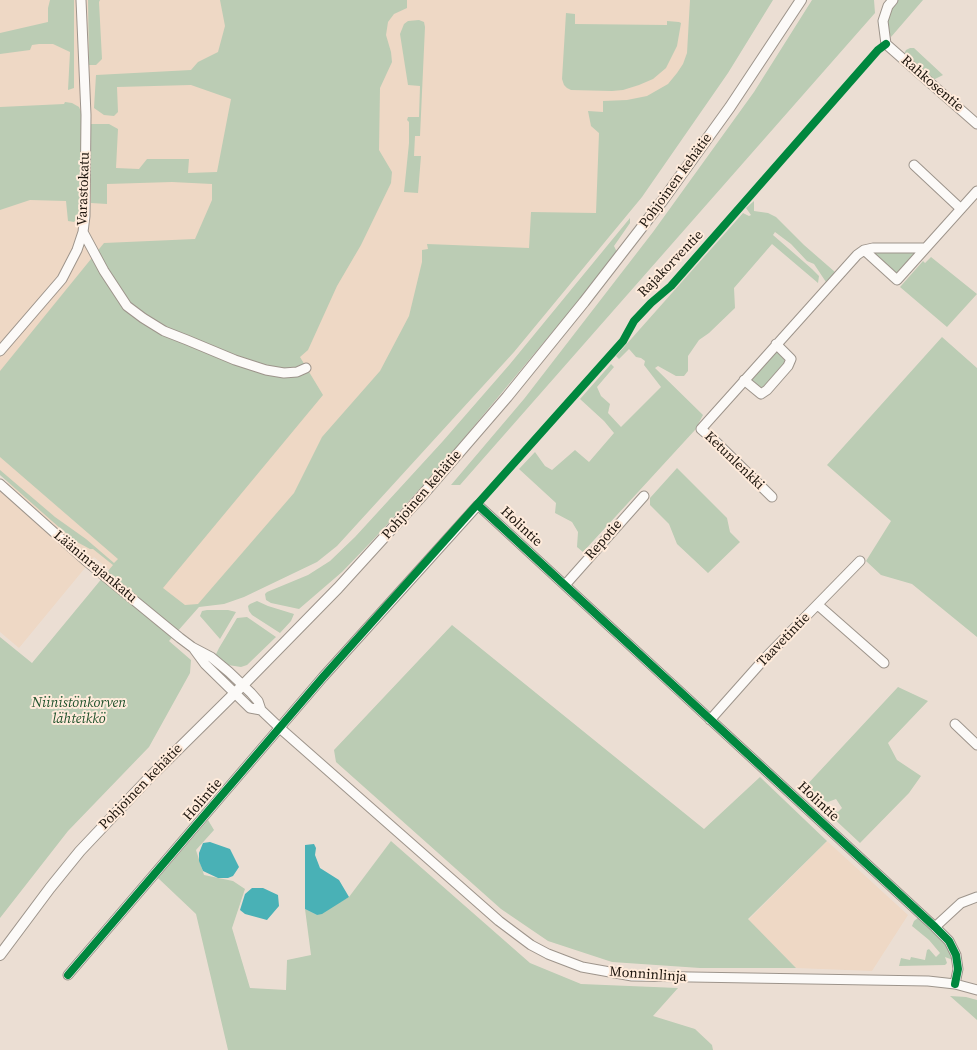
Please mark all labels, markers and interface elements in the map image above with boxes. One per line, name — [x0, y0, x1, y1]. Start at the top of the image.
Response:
street label: Rahkosentie — [897, 52, 967, 116]
street label: Pohjoinen kehätie — [636, 130, 716, 232]
street label: Varastokatu — [74, 152, 94, 226]
street label: Rajakorventie — [635, 227, 707, 301]
street label: Ketunlenkki — [701, 428, 767, 494]
street label: Pohjoinen kehätie — [379, 447, 465, 543]
street label: Holintie — [497, 503, 545, 551]
street label: Repotie — [582, 517, 626, 563]
street label: Lääninrajankatu — [50, 527, 140, 607]
street label: Taavetintie — [754, 609, 814, 671]
park label: Niinistönkorven lähteikkö — [32, 695, 126, 728]
street label: Pohjoinen kehätie — [96, 741, 186, 833]
street label: Holintie — [180, 775, 226, 825]
street label: Holintie — [794, 778, 842, 826]
street label: Monninlinja — [609, 964, 687, 986]

